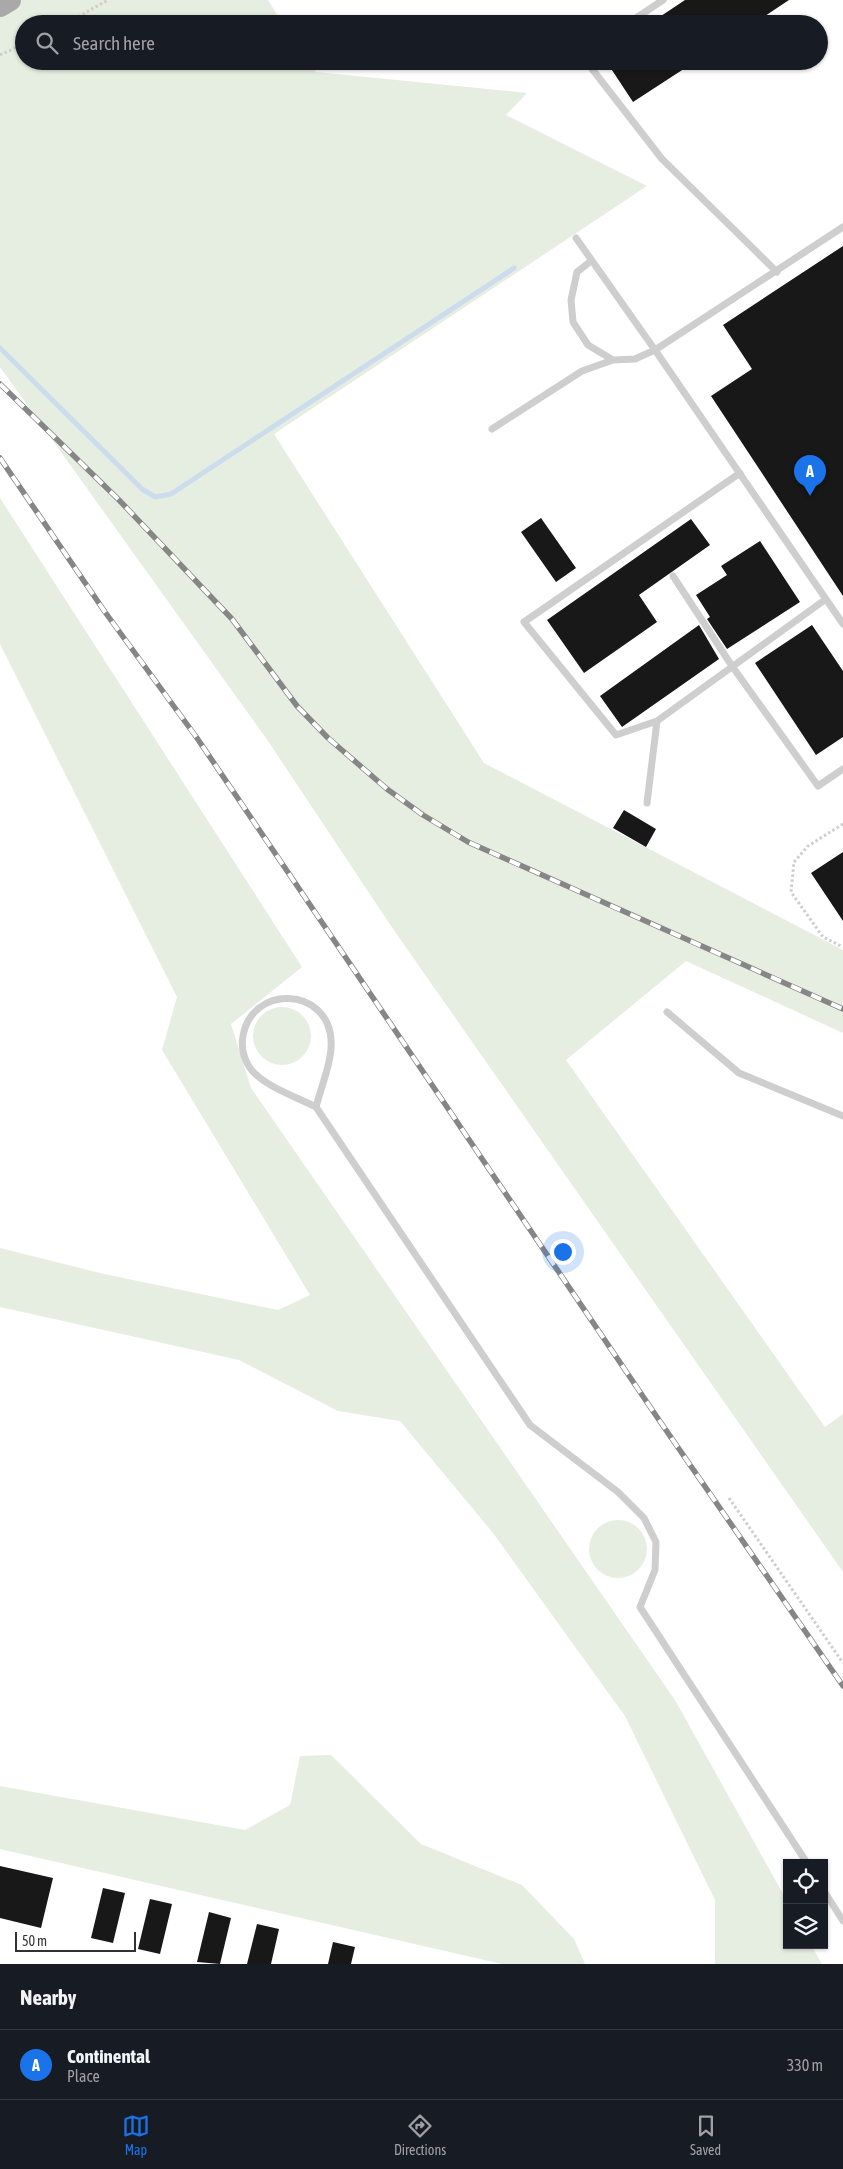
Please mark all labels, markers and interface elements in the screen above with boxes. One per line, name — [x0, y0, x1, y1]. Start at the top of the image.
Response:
search box — [15, 15, 828, 70]
icon: search — [33, 29, 61, 57]
text: Search here — [73, 32, 155, 54]
pin: A — [794, 455, 826, 496]
your location — [550, 1239, 576, 1265]
map controls — [783, 1859, 828, 1949]
button: locate — [783, 1859, 828, 1904]
button: layers — [783, 1904, 828, 1949]
scale bar — [15, 1929, 136, 1952]
text: 50 m — [22, 1933, 47, 1949]
text: Nearby — [20, 1985, 76, 2009]
text: Continental — [67, 2045, 150, 2067]
text: A — [32, 2056, 40, 2074]
text: 330 m — [787, 2056, 823, 2074]
text: Place — [67, 2067, 100, 2085]
tab: Map — [122, 2112, 150, 2158]
tab: Directions — [394, 2112, 446, 2158]
tab: Saved — [690, 2112, 721, 2158]

